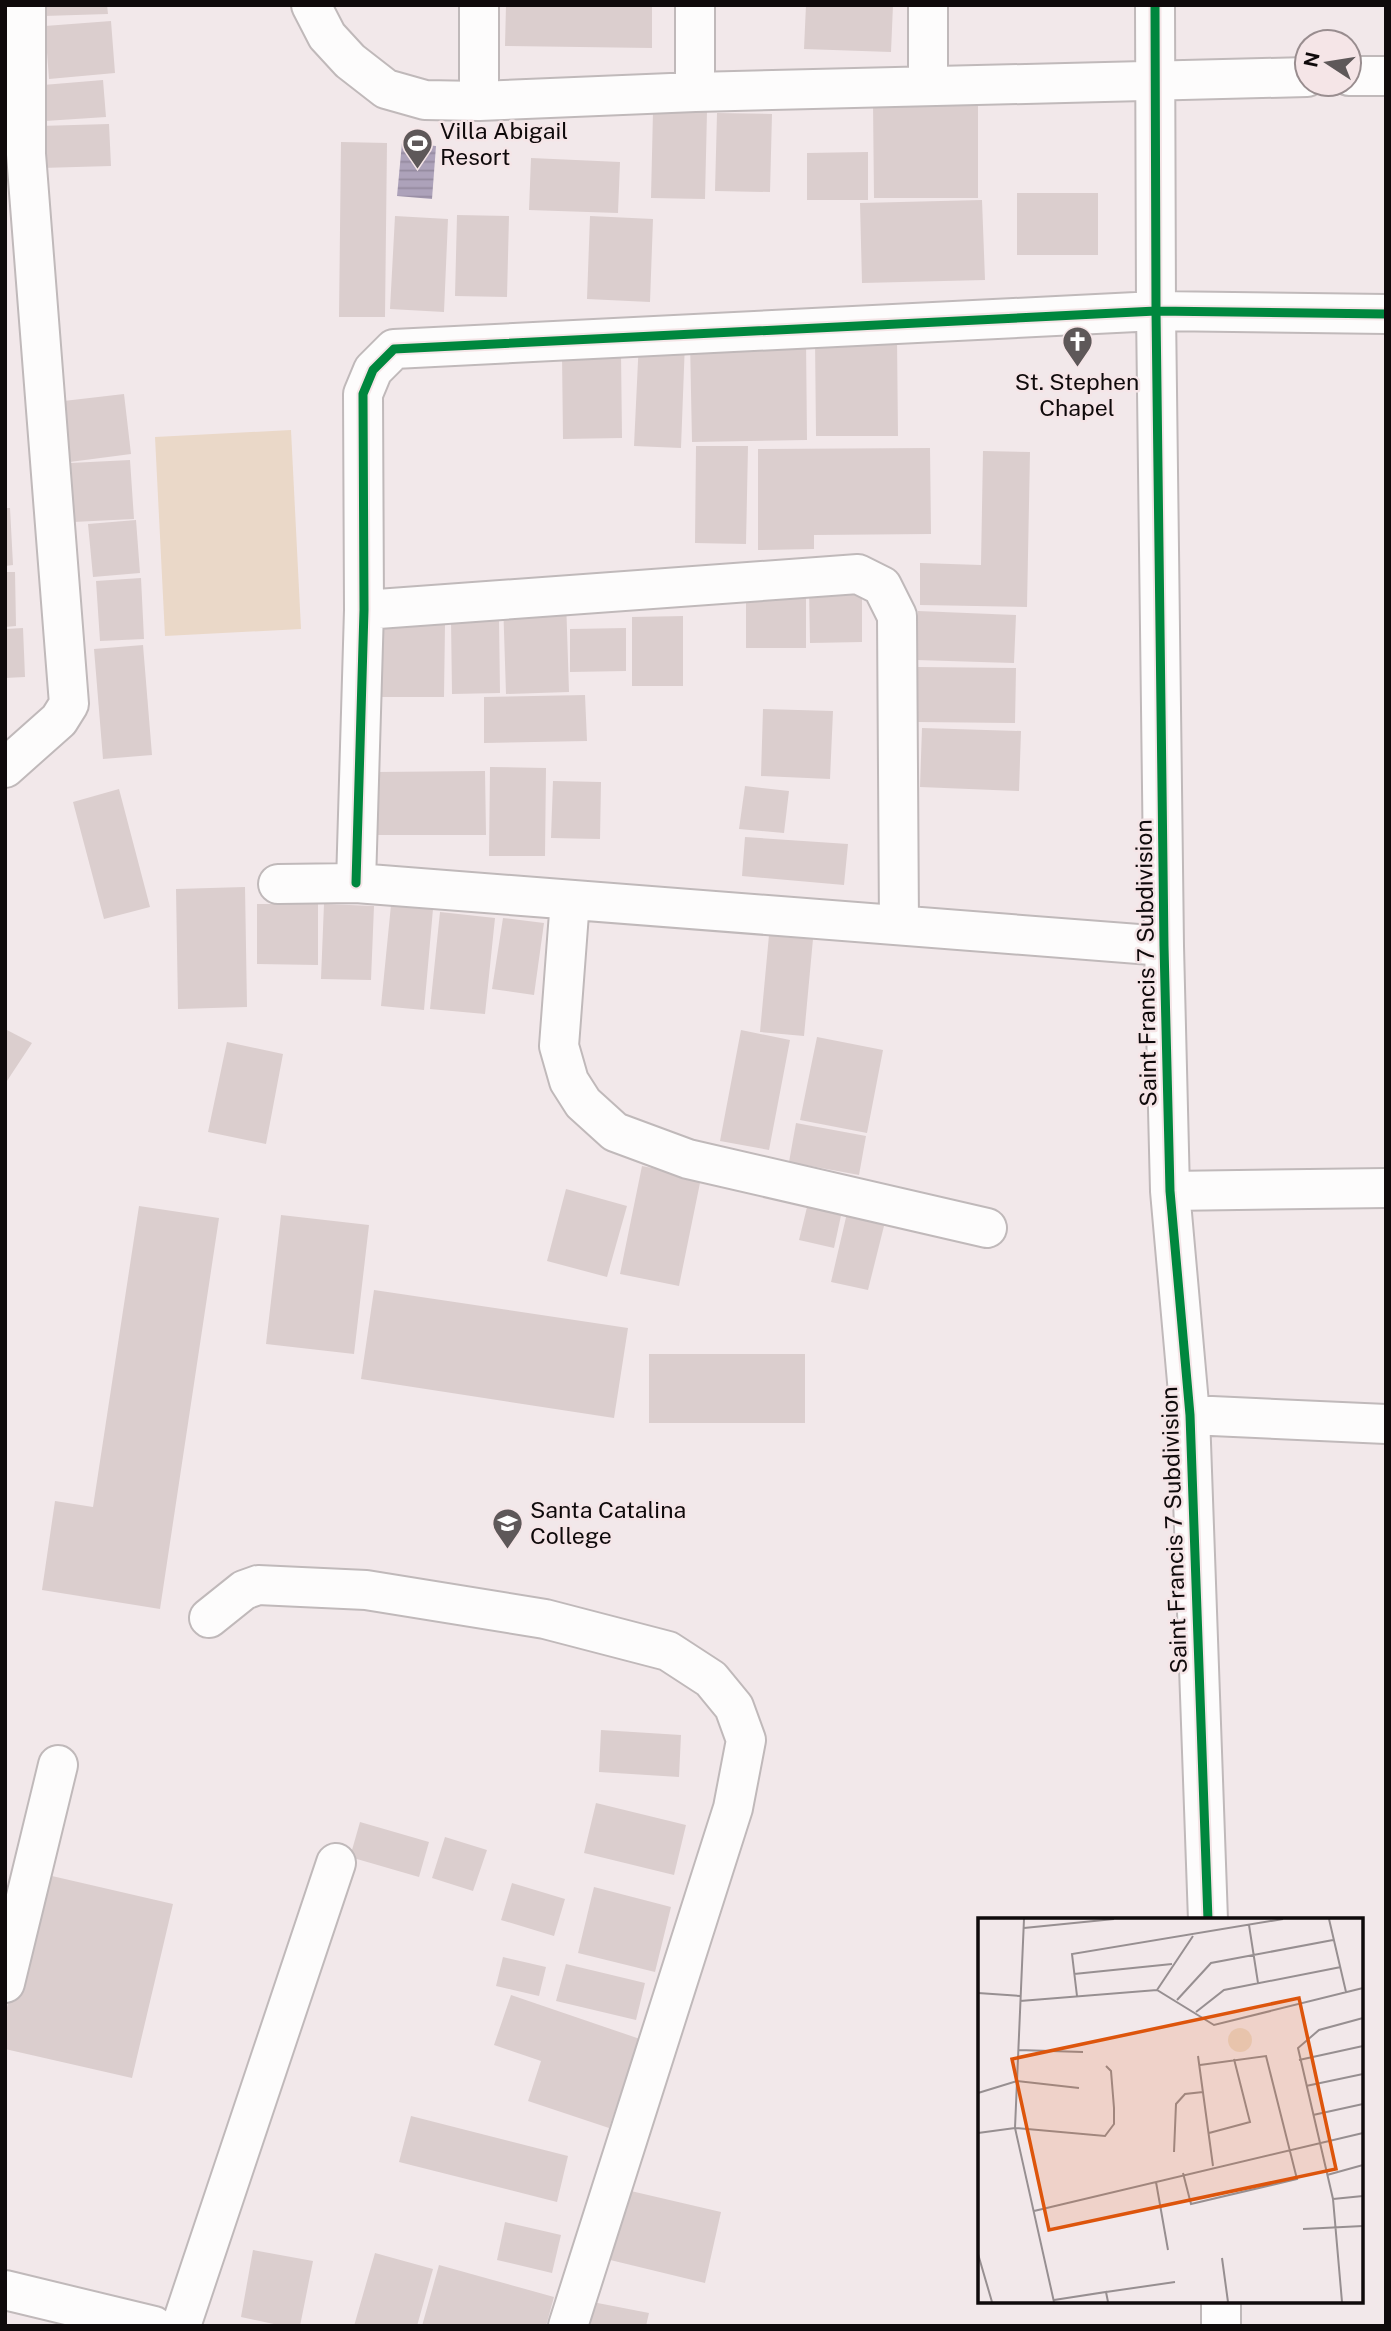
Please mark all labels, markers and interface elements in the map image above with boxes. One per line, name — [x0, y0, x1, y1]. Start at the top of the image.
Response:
north arrow — [1293, 28, 1363, 98]
text: N — [1299, 50, 1324, 69]
place label: Villa Abigail Resort — [440, 117, 568, 170]
sports icon: Villa Abigail Resort — [400, 127, 434, 171]
church icon: St. Stephen Chapel — [1060, 324, 1094, 368]
place label: St. Stephen Chapel — [1015, 368, 1139, 421]
street label: Saint Francis 7 Subdivision — [1129, 819, 1162, 1107]
street label: Saint Francis 7 Subdivision — [1155, 1386, 1192, 1674]
place label: Santa Catalina College — [530, 1496, 686, 1549]
school or university icon: Santa Catalina College — [490, 1506, 524, 1550]
inset map — [978, 1918, 1363, 2303]

